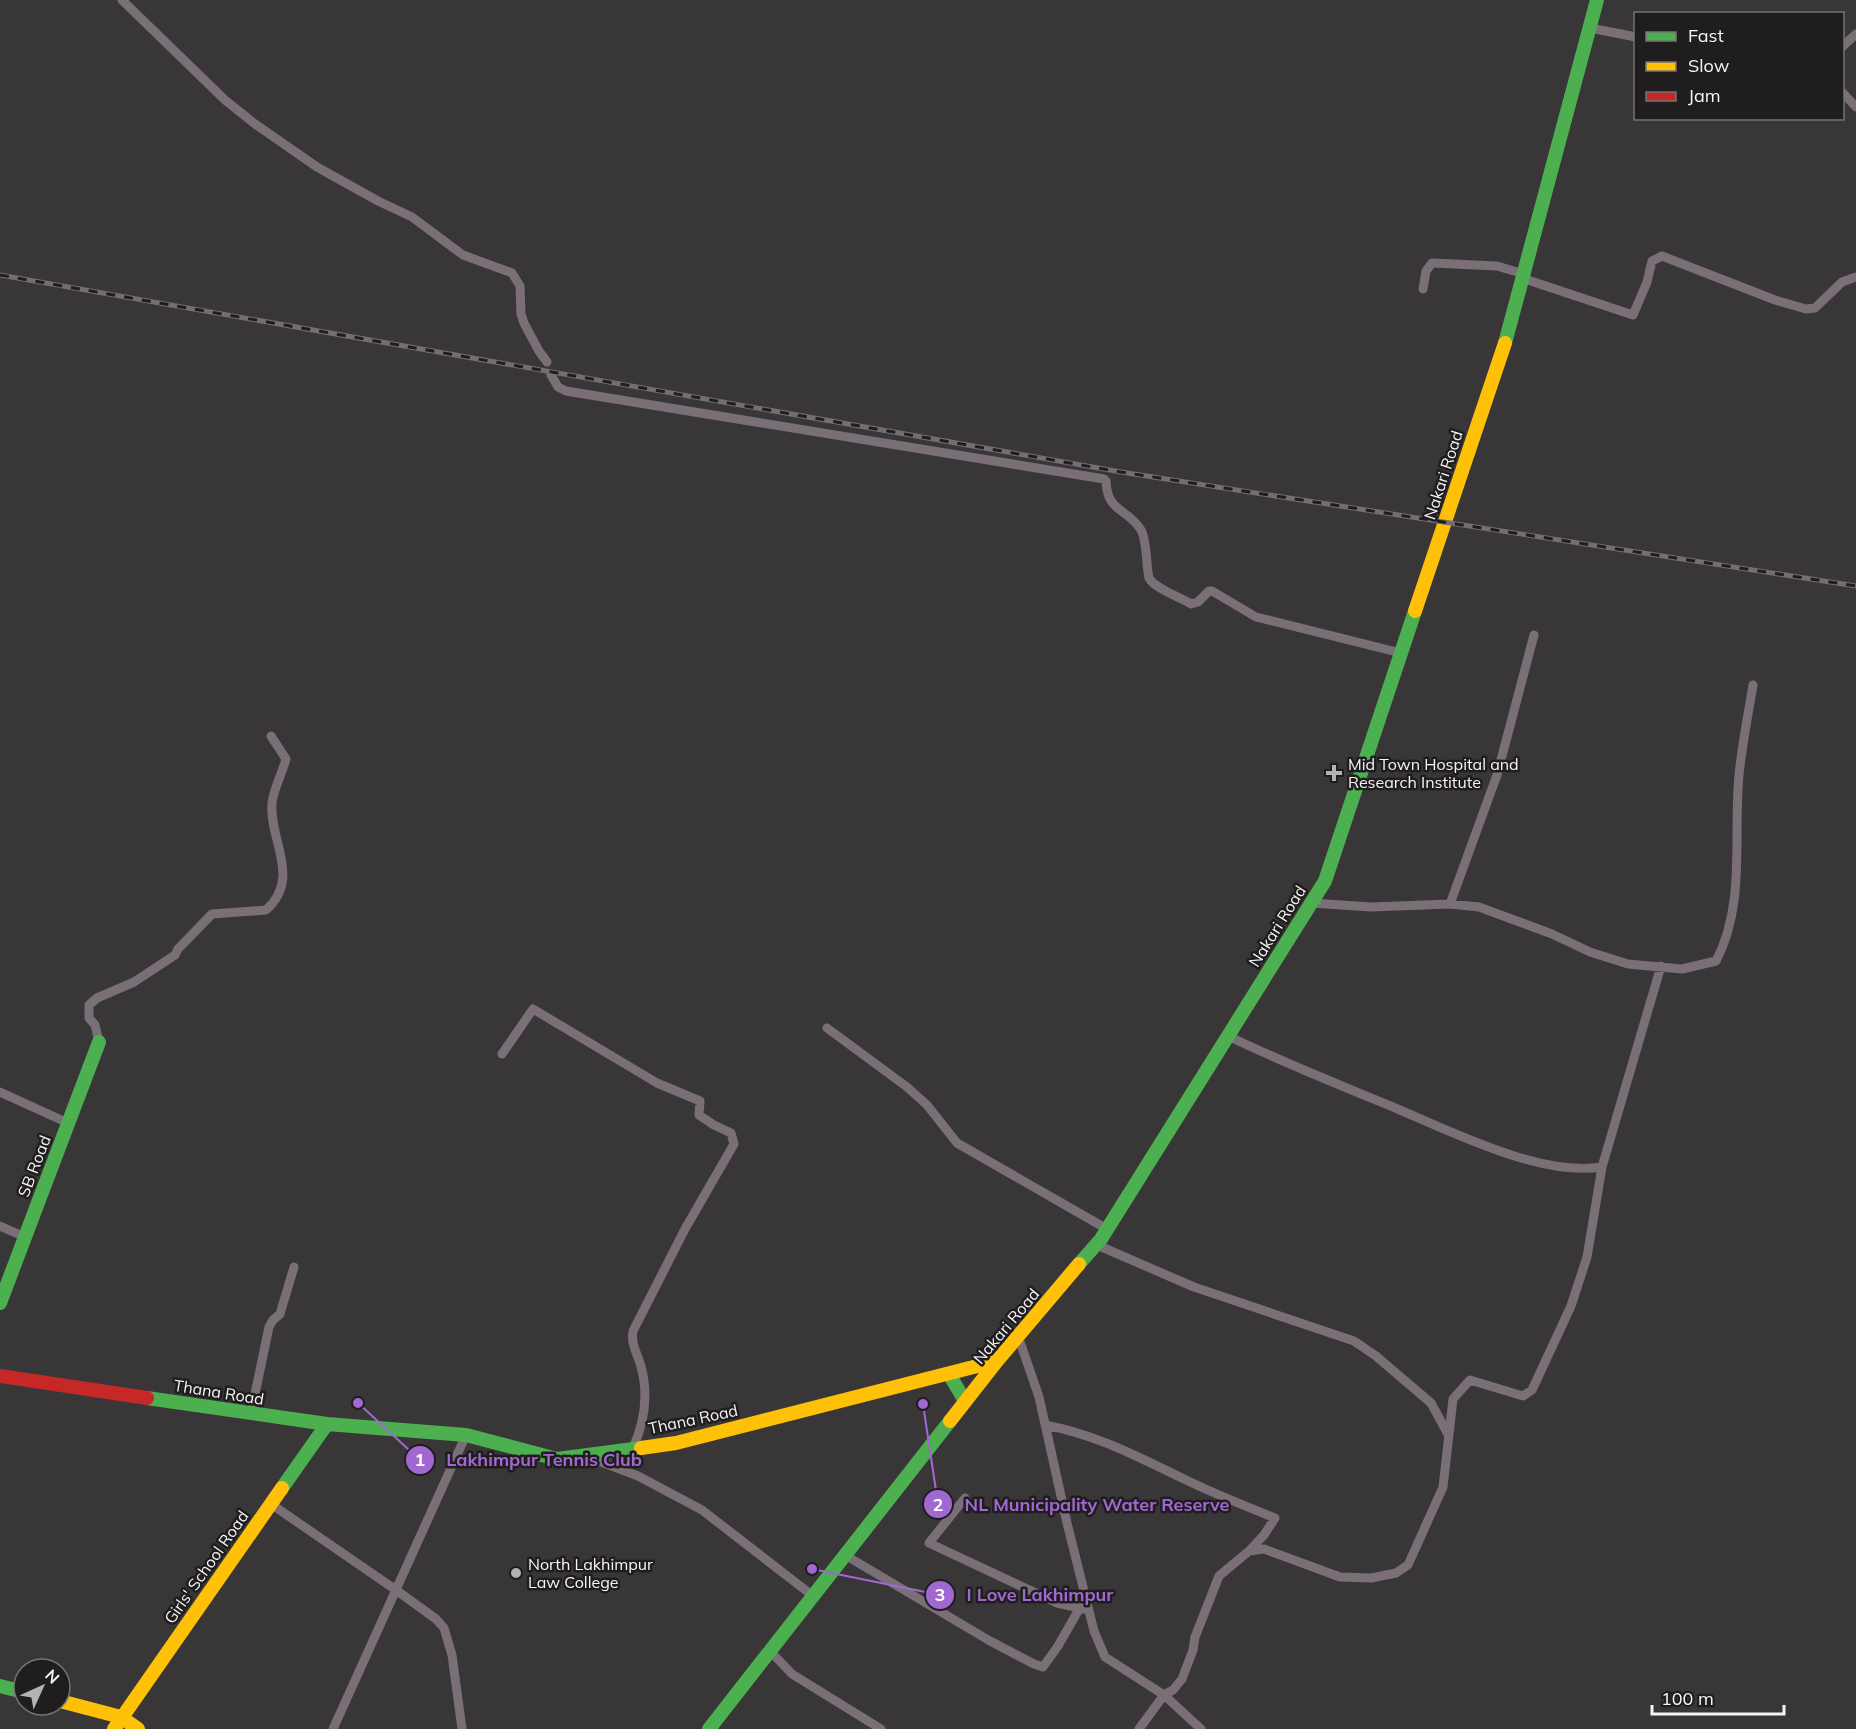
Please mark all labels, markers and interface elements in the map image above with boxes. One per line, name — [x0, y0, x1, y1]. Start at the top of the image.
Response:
legend — [1634, 12, 1844, 120]
text: Fast — [1688, 24, 1724, 47]
text: Slow — [1688, 54, 1730, 77]
text: Jam — [1688, 84, 1721, 107]
street label: Nakari Road — [1419, 428, 1467, 522]
place label: Mid Town Hospital and Research Institute — [1348, 754, 1519, 792]
marker: Mid Town Hospital and Research Institute — [1325, 764, 1343, 782]
street label: Nakari Road — [1244, 882, 1310, 970]
street label: SB Road — [13, 1132, 55, 1200]
street label: Nakari Road — [969, 1284, 1043, 1368]
street label: Thana Road — [172, 1375, 266, 1409]
street label: Thana Road — [646, 1400, 740, 1438]
callout: Lakhimpur Tennis Club — [405, 1442, 654, 1478]
text: 1 — [415, 1448, 425, 1471]
text: Lakhimpur Tennis Club — [446, 1448, 642, 1471]
callout: NL Municipality Water Reserve — [923, 1486, 1242, 1522]
text: 2 — [933, 1493, 943, 1516]
text: NL Municipality Water Reserve — [965, 1493, 1230, 1516]
street label: Girls' School Road — [160, 1507, 252, 1627]
place label: North Lakhimpur Law College — [528, 1554, 653, 1592]
marker: North Lakhimpur Law College — [509, 1566, 523, 1580]
callout: I Love Lakhimpur — [925, 1577, 1126, 1613]
text: 3 — [935, 1583, 945, 1606]
text: I Love Lakhimpur — [967, 1583, 1114, 1606]
north arrow — [12, 1657, 72, 1717]
text: N — [41, 1665, 64, 1688]
scale bar — [1652, 1678, 1784, 1716]
text: 100 m — [1661, 1687, 1714, 1710]

